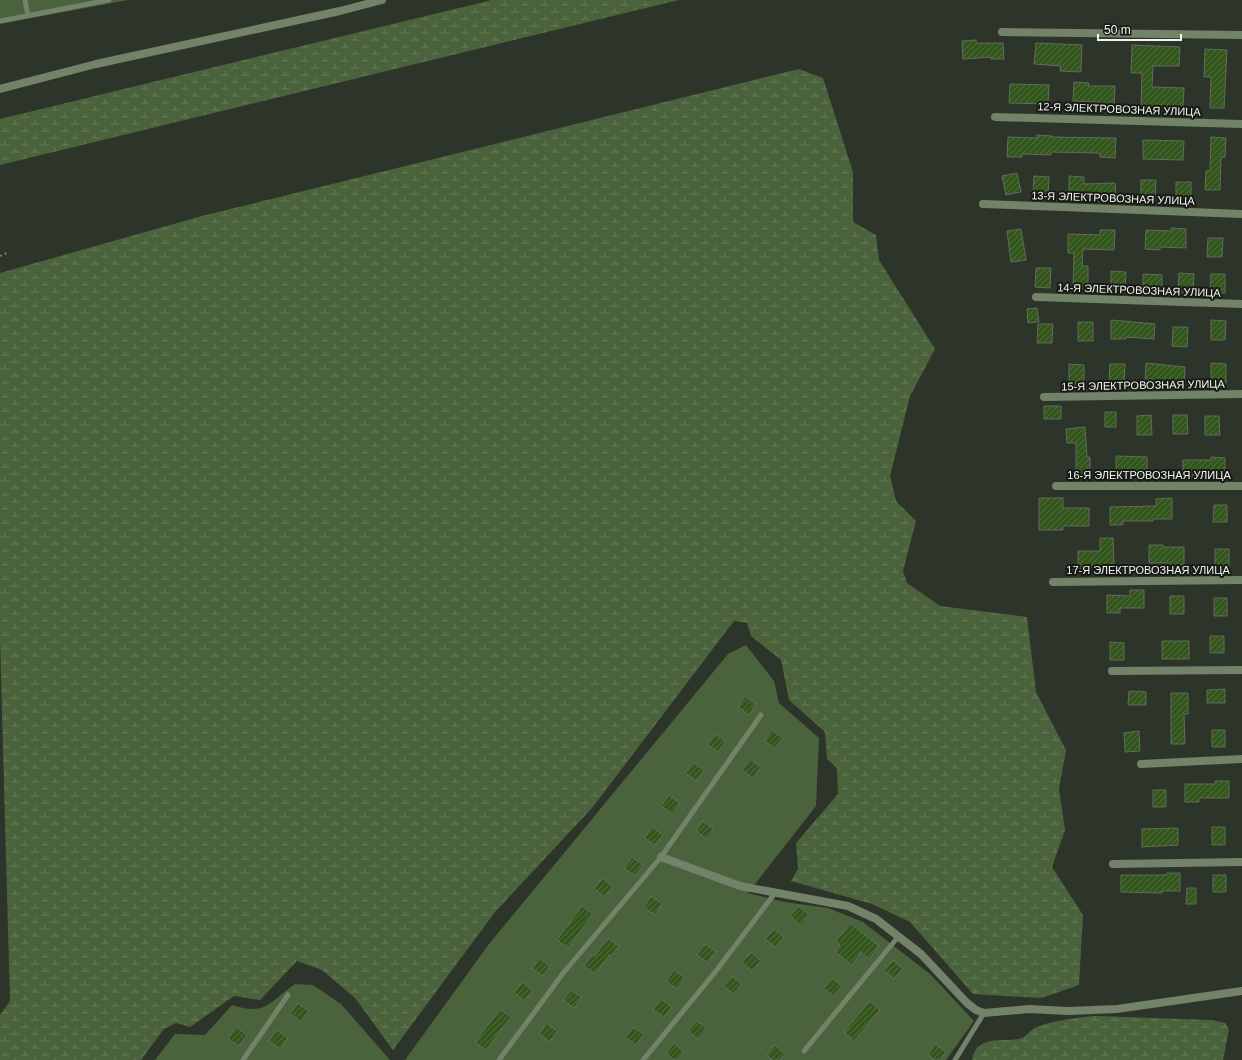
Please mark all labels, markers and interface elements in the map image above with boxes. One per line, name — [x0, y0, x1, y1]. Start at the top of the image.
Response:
scale bar — [1098, 16, 1181, 42]
text: 50 m — [1104, 23, 1131, 37]
street label: 12-Я ЭЛЕКТРОВОЗНАЯ УЛИЦА — [1037, 100, 1202, 118]
street label: 13-Я ЭЛЕКТРОВОЗНАЯ УЛИЦА — [1031, 189, 1196, 207]
street label: 14-Я ЭЛЕКТРОВОЗНАЯ УЛИЦА — [1057, 281, 1222, 299]
street label: 15-Я ЭЛЕКТРОВОЗНАЯ УЛИЦА — [1061, 378, 1225, 392]
street label: 16-Я ЭЛЕКТРОВОЗНАЯ УЛИЦА — [1067, 469, 1231, 481]
street label: 17-Я ЭЛЕКТРОВОЗНАЯ УЛИЦА — [1066, 564, 1230, 576]

